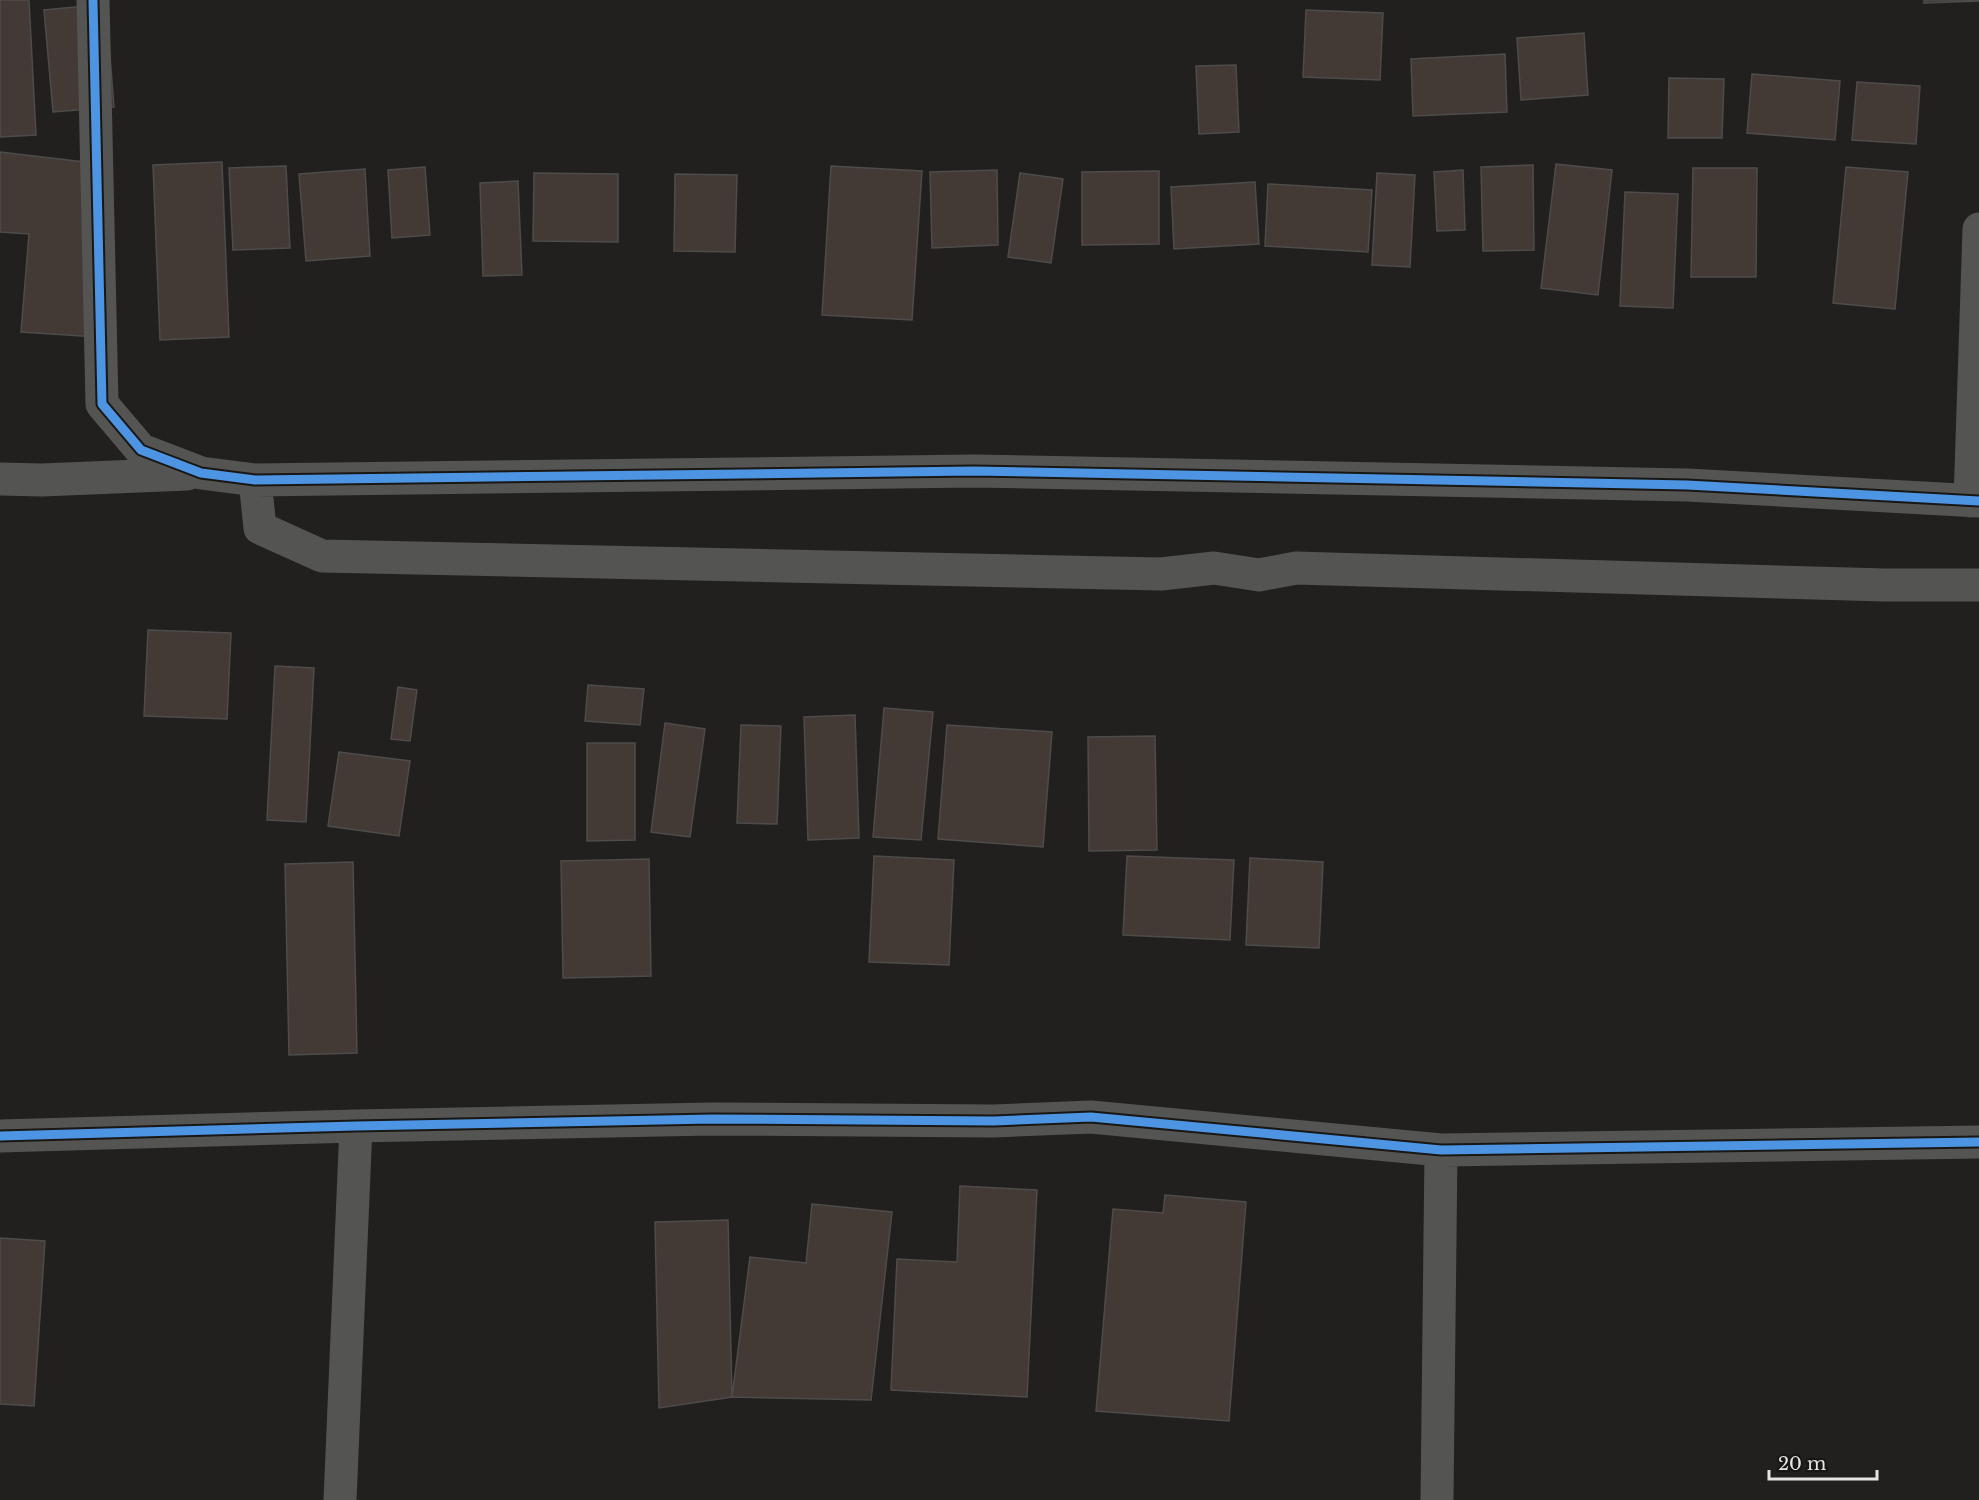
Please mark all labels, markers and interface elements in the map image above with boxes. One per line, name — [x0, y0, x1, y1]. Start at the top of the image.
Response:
scale bar — [1769, 1443, 1877, 1481]
text: 20 m — [1778, 1453, 1826, 1475]

